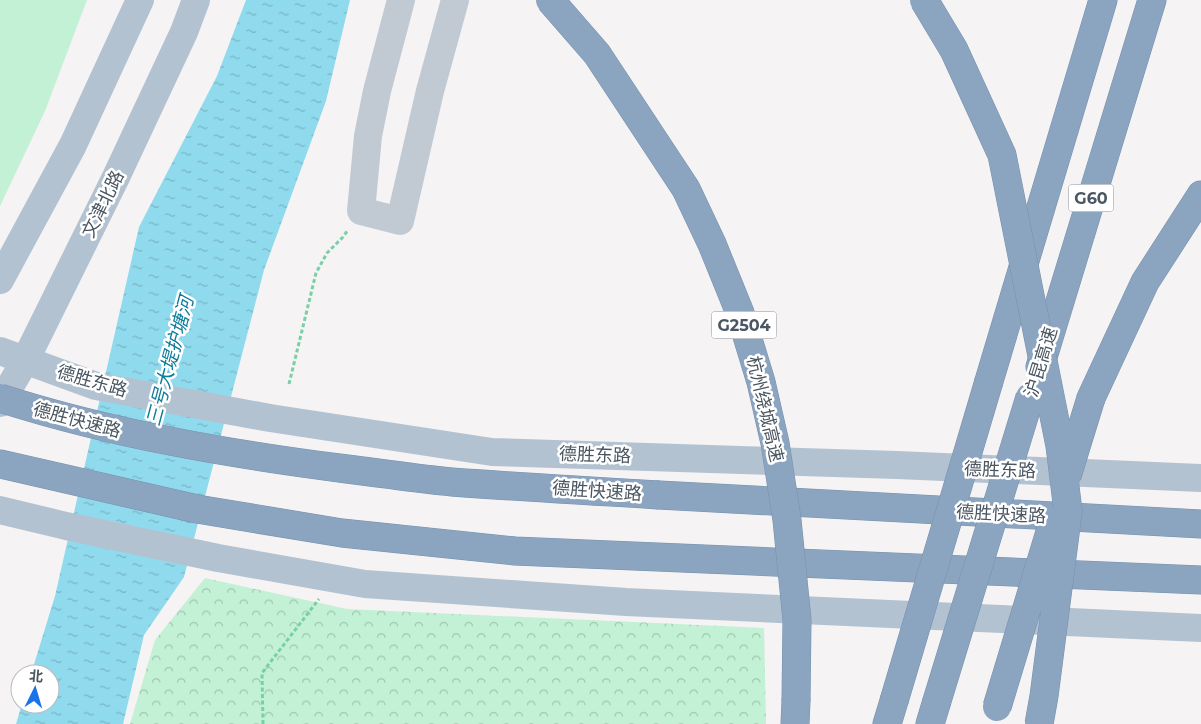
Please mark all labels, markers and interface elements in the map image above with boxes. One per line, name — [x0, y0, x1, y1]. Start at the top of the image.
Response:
street label: 文津北路 — [77, 167, 129, 241]
road number: G60 — [1068, 184, 1114, 212]
water label: 三号大堤护塘河 — [142, 290, 199, 428]
road number: G2504 — [712, 312, 776, 338]
street label: 沪昆高速 — [1020, 324, 1062, 400]
street label: 杭州绕城高速 — [742, 354, 788, 464]
street label: 德胜东路 — [54, 361, 130, 401]
street label: 德胜快速路 — [31, 398, 123, 442]
street label: 德胜东路 — [559, 443, 631, 467]
street label: 德胜东路 — [964, 458, 1036, 482]
street label: 德胜快速路 — [551, 477, 643, 505]
street label: 德胜快速路 — [955, 501, 1047, 527]
north arrow — [10, 664, 60, 714]
text: 北 — [28, 666, 44, 686]

